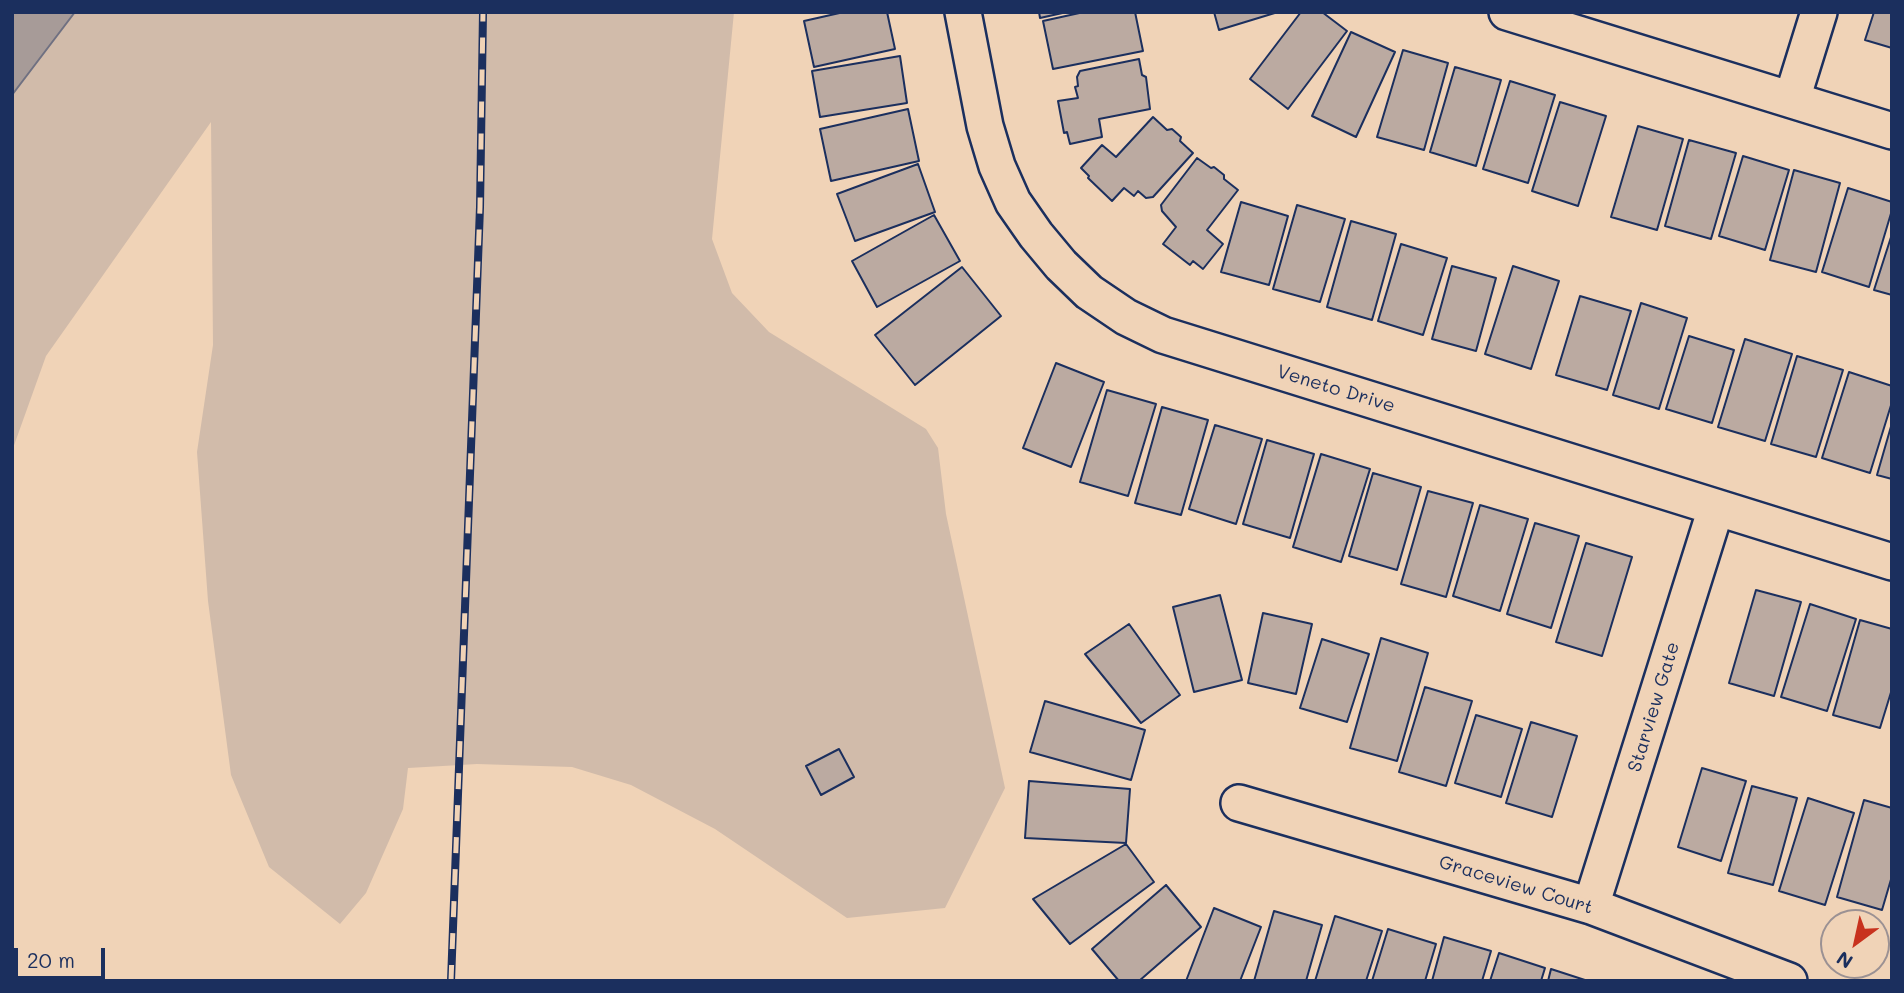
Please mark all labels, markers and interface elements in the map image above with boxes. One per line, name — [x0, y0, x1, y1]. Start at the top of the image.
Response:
street label: Veneto Drive — [1274, 360, 1398, 418]
street label: Starview Gate — [1623, 639, 1685, 775]
street label: Graceview Court — [1436, 851, 1596, 919]
north arrow — [1820, 909, 1890, 979]
scale bar — [18, 934, 108, 978]
text: 20 m — [27, 946, 75, 973]
text: N — [1832, 946, 1857, 975]

